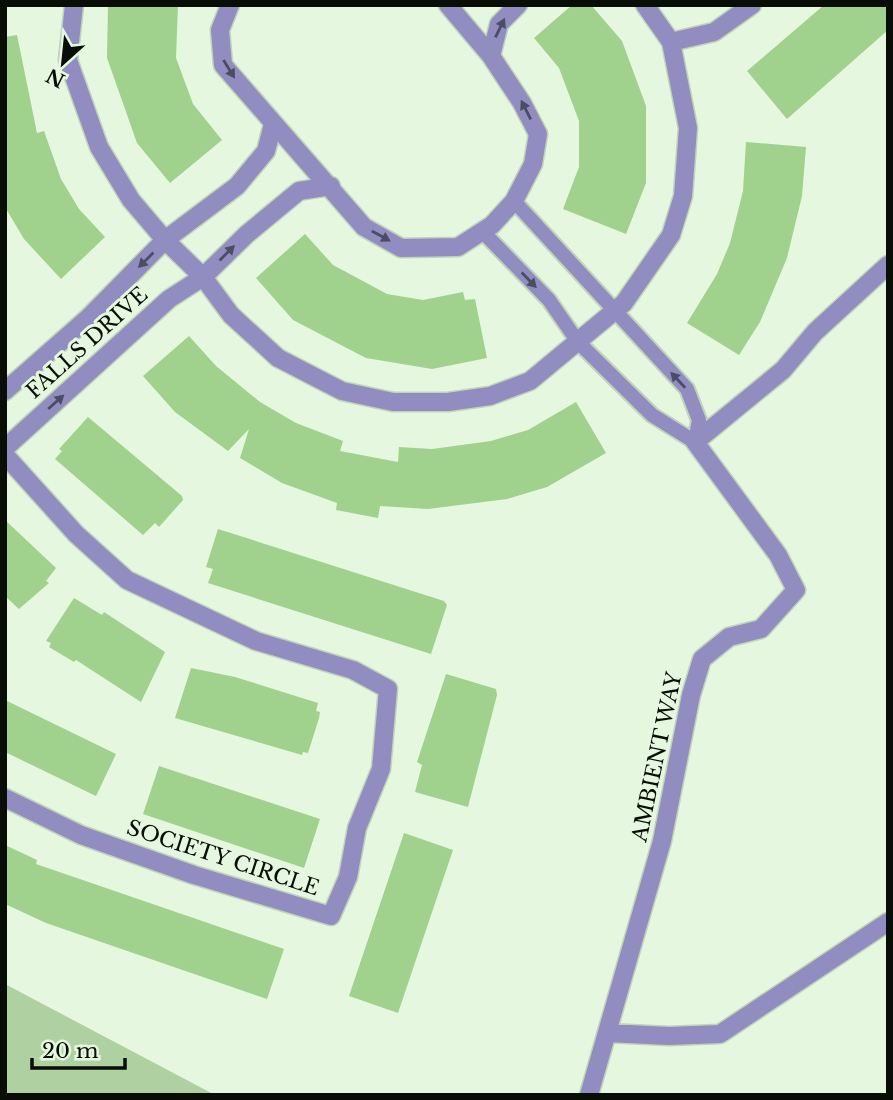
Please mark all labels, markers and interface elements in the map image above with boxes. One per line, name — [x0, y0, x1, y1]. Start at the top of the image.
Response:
one-way arrow — [494, 18, 506, 38]
north arrow — [28, 28, 98, 98]
one-way arrow — [222, 59, 235, 79]
text: N — [42, 63, 69, 92]
one-way arrow — [520, 100, 532, 120]
one-way arrow — [371, 230, 390, 242]
one-way arrow — [219, 245, 235, 261]
one-way arrow — [138, 251, 155, 268]
one-way arrow — [521, 272, 538, 289]
street label: FALLS DRIVE — [21, 282, 153, 404]
one-way arrow — [670, 371, 687, 388]
one-way arrow — [47, 395, 64, 411]
street label: AMBIENT WAY — [626, 669, 688, 845]
street label: SOCIETY CIRCLE — [123, 815, 323, 901]
scale bar — [32, 1026, 124, 1070]
text: 20 m — [42, 1038, 99, 1064]

